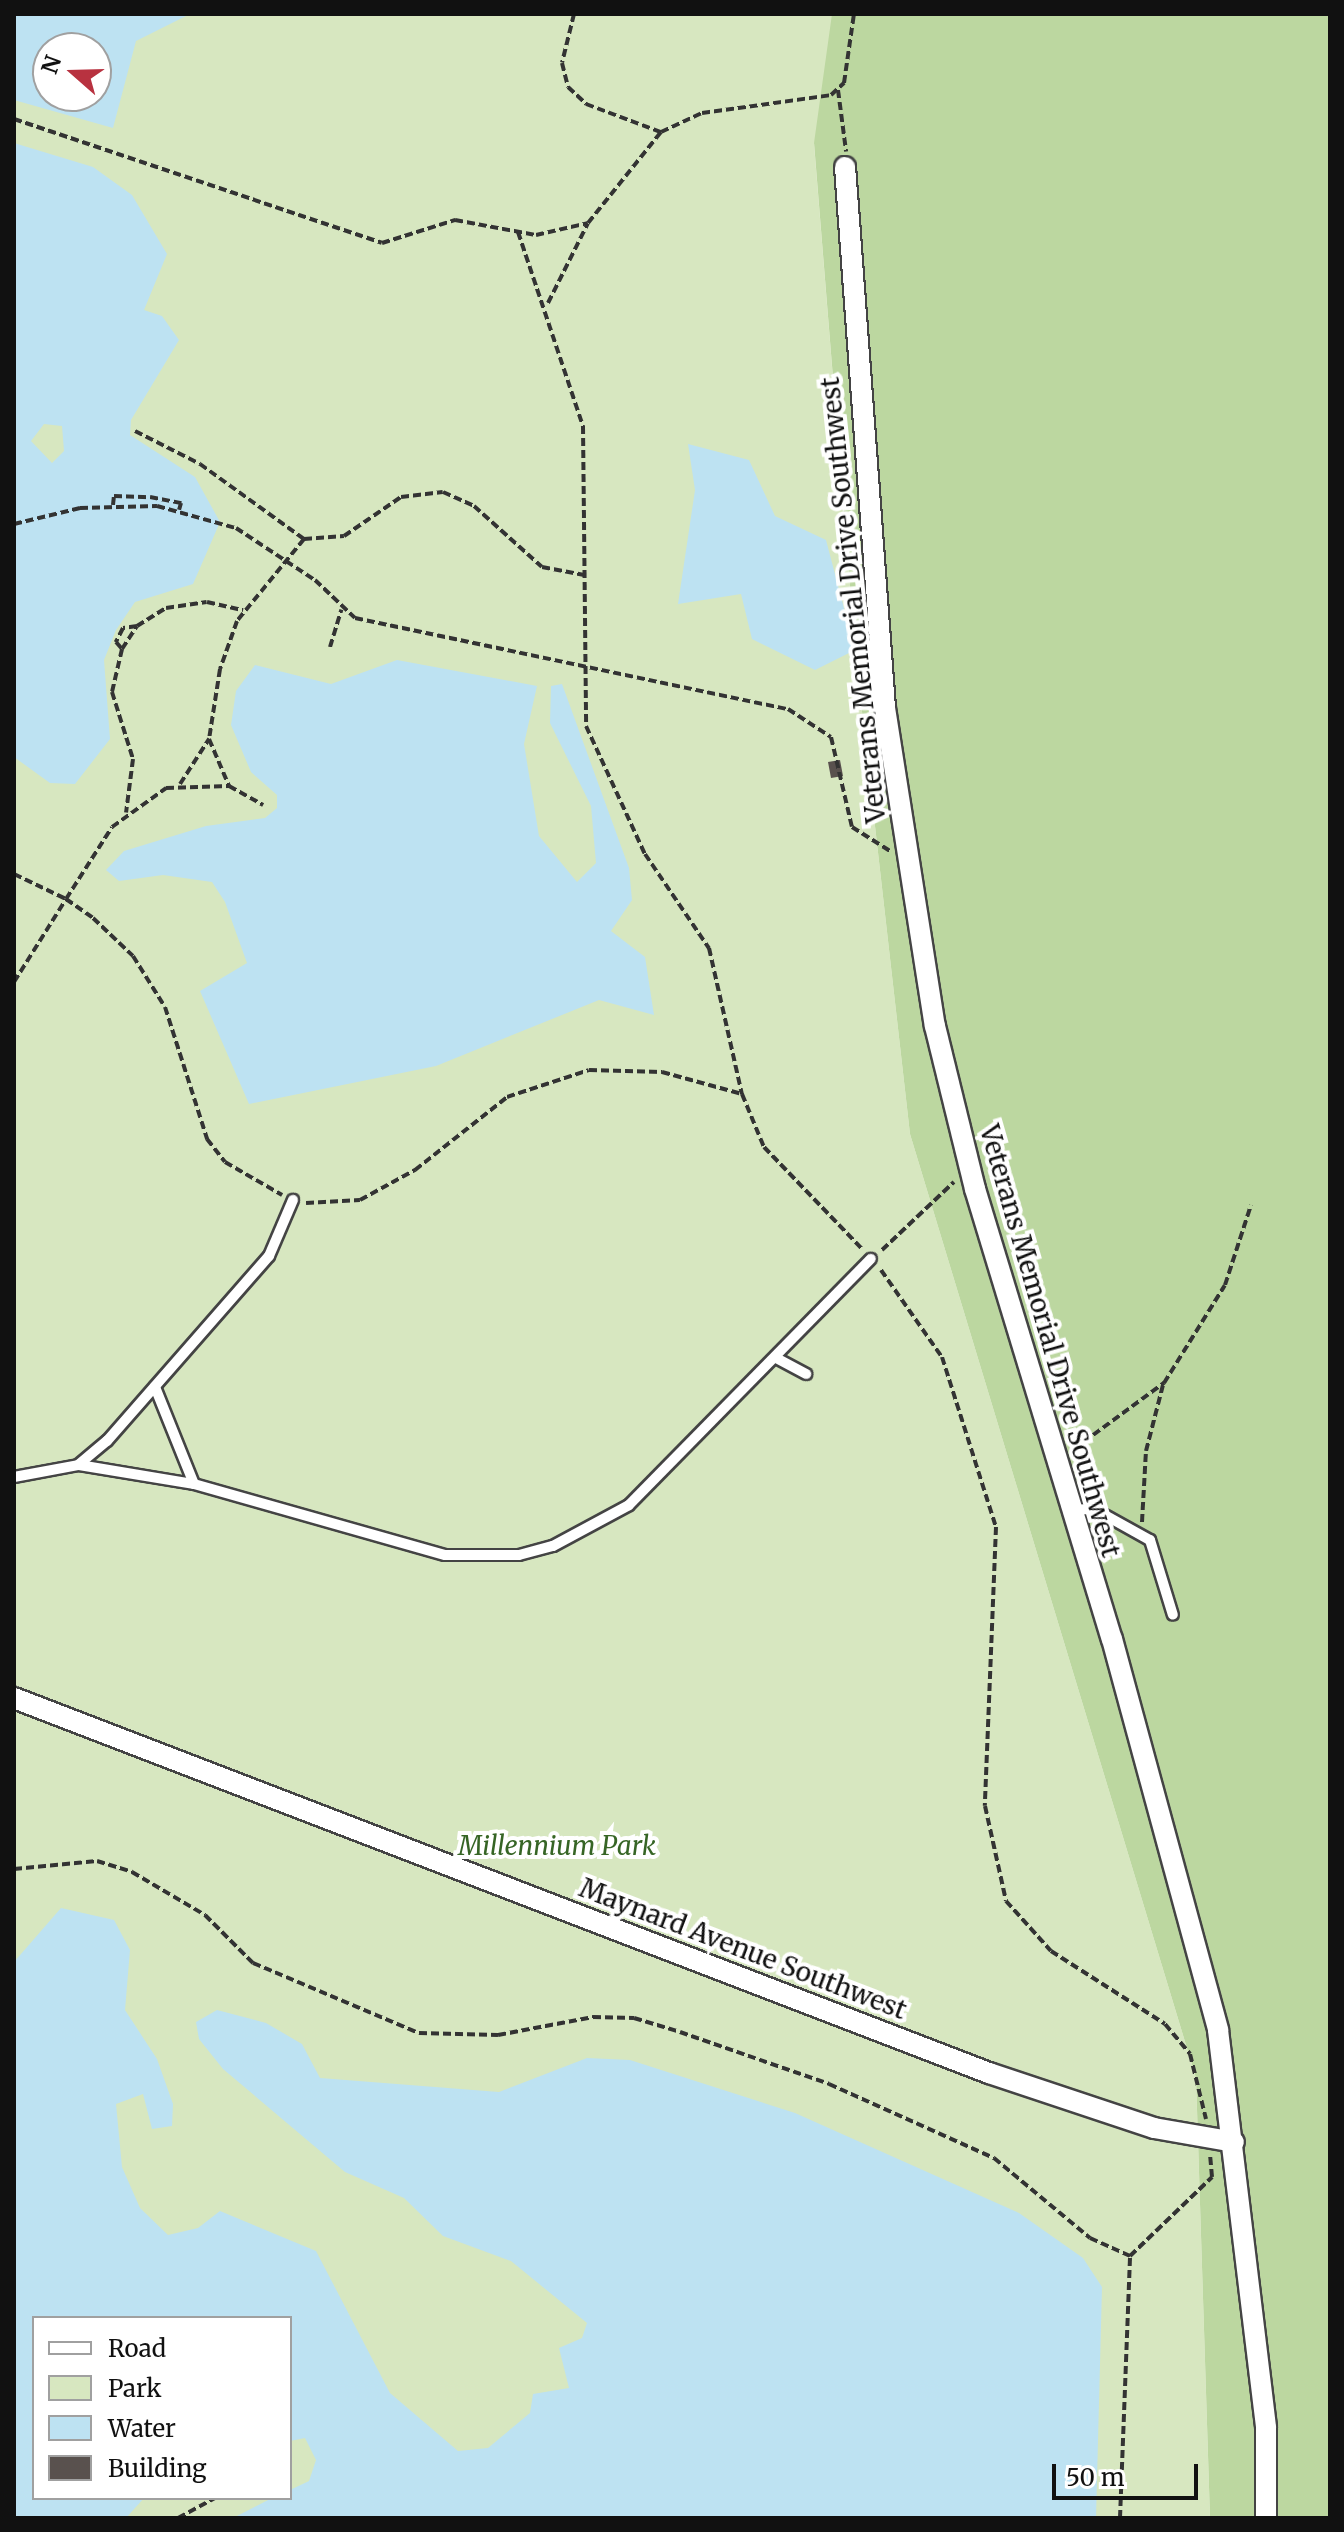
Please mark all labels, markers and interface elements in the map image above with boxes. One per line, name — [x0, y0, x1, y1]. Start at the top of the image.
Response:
north arrow — [32, 32, 112, 112]
text: N — [35, 52, 67, 77]
street label: Veterans Memorial Drive Southwest — [814, 375, 892, 825]
street label: Veterans Memorial Drive Southwest — [973, 1121, 1127, 1561]
park label: Millennium Park — [458, 1830, 656, 1862]
street label: Maynard Avenue Southwest — [575, 1872, 911, 2026]
legend — [32, 2316, 292, 2500]
text: Road — [108, 2333, 166, 2364]
text: Park — [108, 2373, 161, 2404]
text: Water — [108, 2413, 176, 2444]
scale bar — [1056, 2448, 1202, 2498]
text: Building — [108, 2453, 207, 2484]
text: 50 m — [1066, 2462, 1125, 2493]

